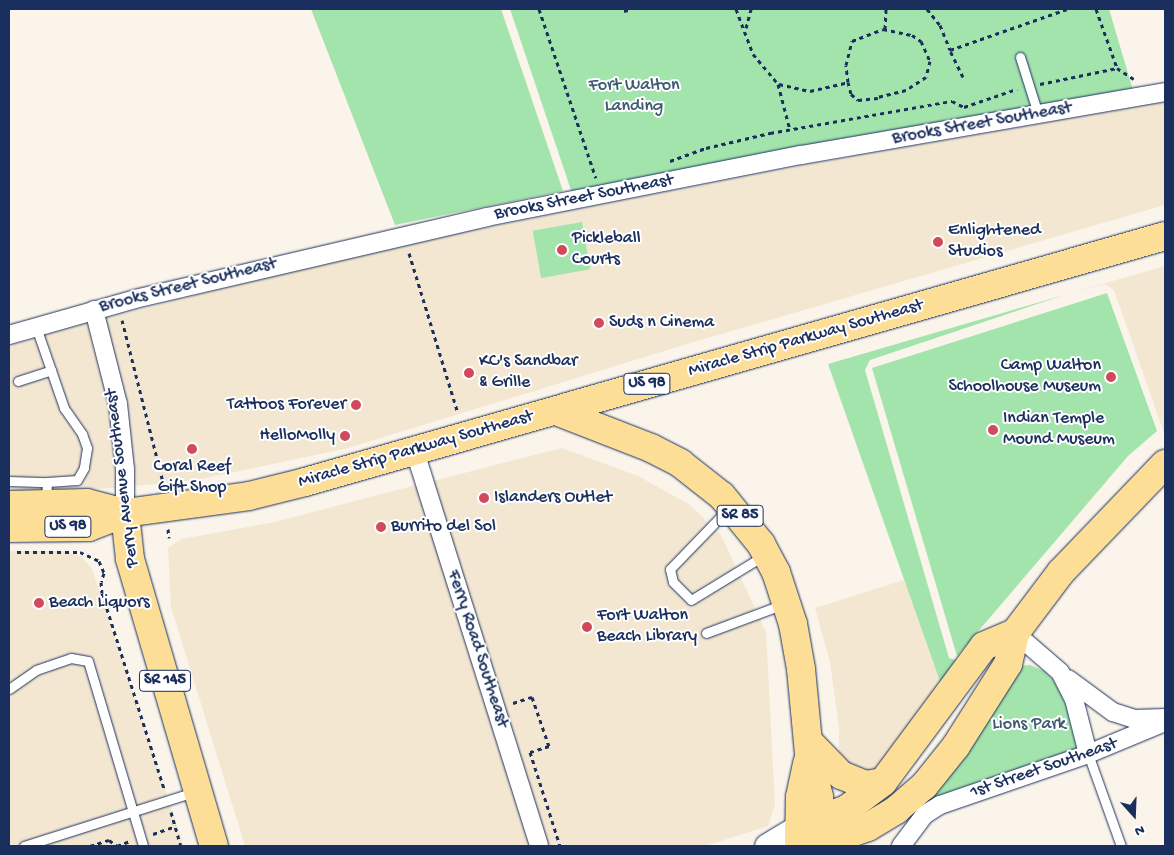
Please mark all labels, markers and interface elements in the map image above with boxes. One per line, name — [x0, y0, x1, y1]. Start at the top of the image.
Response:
park label: Fort Walton Landing — [588, 76, 680, 118]
street label: Brooks Street Southeast — [891, 98, 1073, 150]
street label: Brooks Street Southeast — [493, 170, 675, 226]
place label: Enlightened Studios — [948, 221, 1041, 264]
place label: Pickleball Courts — [572, 229, 641, 272]
marker: Enlightened Studios — [932, 236, 944, 248]
marker: Pickleball Courts — [556, 244, 568, 256]
street label: Brooks Street Southeast — [97, 254, 279, 318]
street label: Miracle Strip Parkway Southeast — [686, 295, 926, 383]
place label: Suds n Cinema — [609, 312, 714, 334]
marker: Suds n Cinema — [593, 317, 605, 329]
place label: KC's Sandbar & Grille — [479, 352, 577, 394]
place label: Camp Walton Schoolhouse Museum — [949, 356, 1101, 398]
marker: KC's Sandbar & Grille — [463, 367, 475, 379]
road number: US 98 — [623, 370, 671, 398]
marker: Camp Walton Schoolhouse Museum — [1105, 371, 1117, 383]
street label: Perry Avenue Southeast — [101, 387, 145, 569]
place label: Tattoos Forever — [227, 394, 346, 416]
marker: Tattoos Forever — [350, 399, 362, 411]
street label: Miracle Strip Parkway Southeast — [296, 406, 536, 494]
place label: Indian Temple Mound Museum — [1003, 409, 1115, 452]
marker: Indian Temple Mound Museum — [987, 424, 999, 436]
place label: HelloMolly — [260, 425, 335, 447]
marker: HelloMolly — [339, 430, 351, 442]
marker: Coral Reef Gift Shop — [186, 443, 198, 455]
place label: Coral Reef Gift Shop — [153, 457, 231, 499]
place label: Islanders Outlet — [494, 487, 612, 509]
marker: Islanders Outlet — [478, 492, 490, 504]
road number: SR 85 — [716, 502, 764, 530]
road number: US 98 — [44, 514, 92, 540]
place label: Burrito del Sol — [391, 516, 496, 538]
marker: Burrito del Sol — [375, 521, 387, 533]
street label: Ferry Road Southeast — [441, 568, 513, 730]
place label: Beach Liquors — [49, 592, 150, 614]
marker: Beach Liquors — [33, 597, 45, 609]
place label: Fort Walton Beach Library — [597, 606, 697, 649]
marker: Fort Walton Beach Library — [581, 621, 593, 633]
road number: SR 145 — [139, 668, 191, 694]
park label: Lions Park — [992, 714, 1066, 736]
street label: 1st Street Southeast — [968, 734, 1120, 804]
north arrow — [1109, 790, 1159, 840]
text: N — [1132, 820, 1147, 839]

